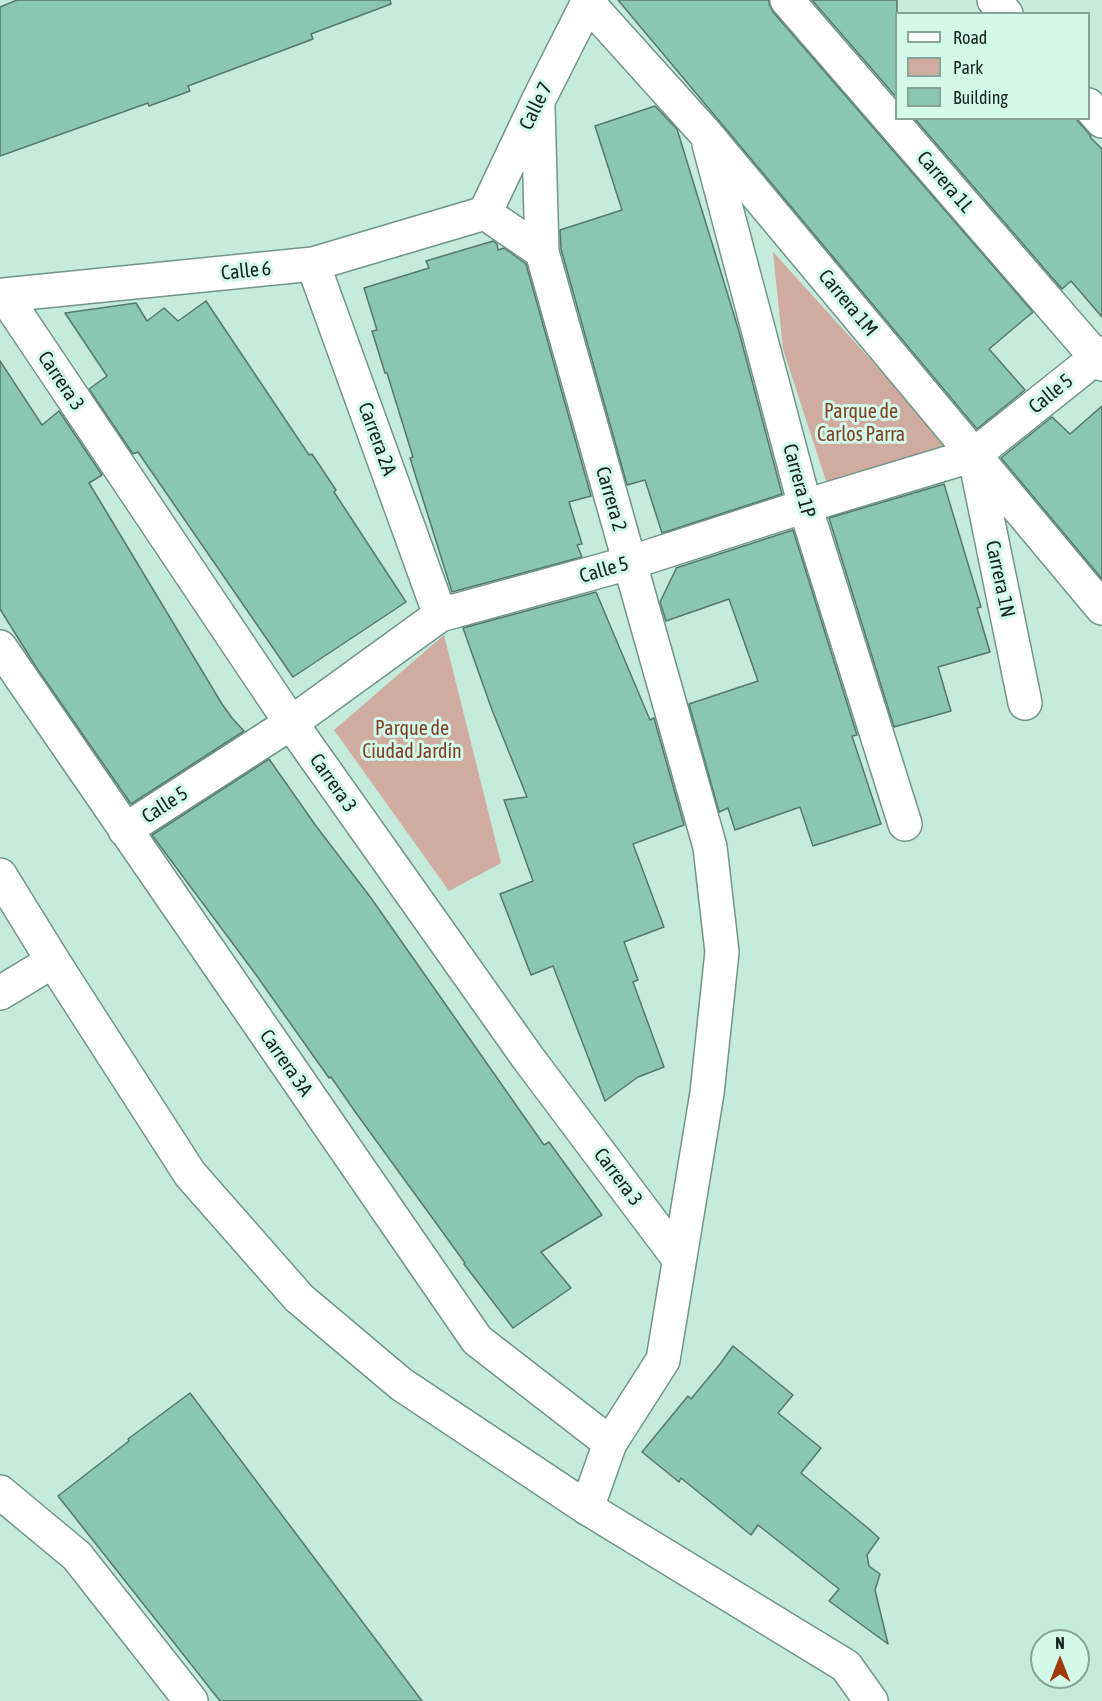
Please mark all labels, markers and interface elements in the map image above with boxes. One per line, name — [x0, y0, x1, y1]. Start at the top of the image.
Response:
legend — [895, 12, 1090, 120]
text: Road — [953, 27, 987, 48]
text: Park — [953, 57, 983, 78]
street label: Calle 7 — [514, 78, 558, 134]
text: Building — [953, 87, 1008, 108]
street label: Carrera 1L — [912, 146, 978, 218]
street label: Calle 6 — [220, 256, 272, 286]
street label: Carrera 1M — [813, 265, 883, 341]
street label: Carrera 3 — [33, 347, 89, 415]
street label: Calle 5 — [1024, 369, 1078, 419]
street label: Carrera 2A — [353, 399, 401, 479]
park label: Parque de Carlos Parra — [817, 400, 905, 447]
street label: Carrera 1P — [778, 441, 820, 521]
street label: Carrera 2 — [590, 464, 632, 534]
street label: Carrera 1N — [980, 538, 1020, 620]
street label: Calle 5 — [577, 552, 631, 588]
park label: Parque de Ciudad Jardín — [362, 717, 462, 764]
street label: Carrera 3 — [304, 749, 362, 817]
street label: Calle 5 — [138, 781, 192, 829]
street label: Carrera 3A — [254, 1025, 318, 1101]
street label: Carrera 3 — [589, 1143, 647, 1211]
north arrow — [1030, 1629, 1090, 1689]
text: N — [1055, 1634, 1065, 1652]

